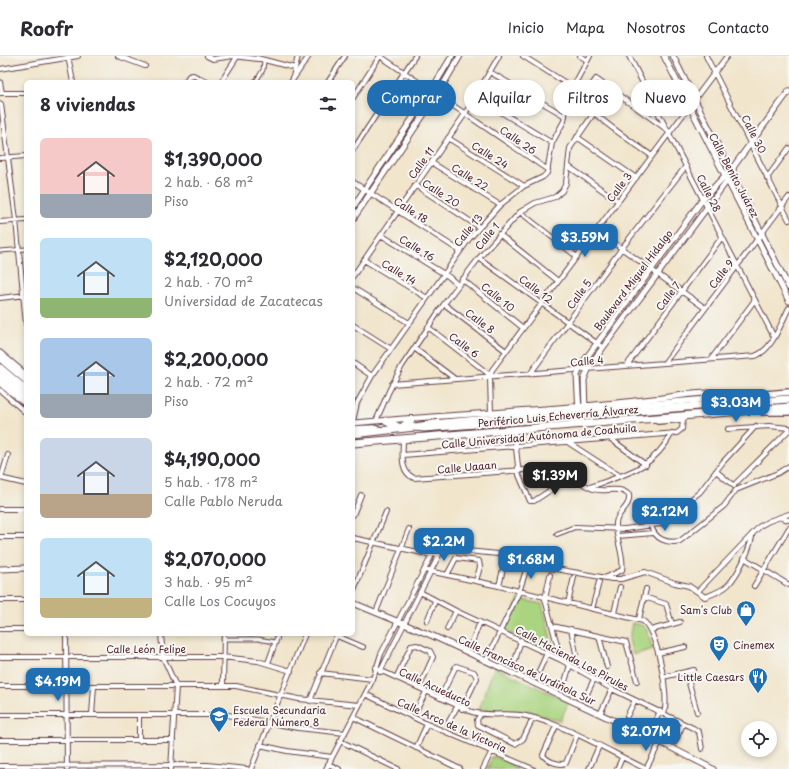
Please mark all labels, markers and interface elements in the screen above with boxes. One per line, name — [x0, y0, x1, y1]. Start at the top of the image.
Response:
text: Roofr — [20, 14, 73, 42]
text: Inicio — [508, 17, 544, 38]
text: Mapa — [566, 17, 604, 38]
text: Nosotros — [626, 17, 686, 38]
text: Contacto — [708, 17, 769, 38]
chip: Comprar — [367, 80, 456, 116]
chip: Alquilar — [464, 80, 545, 116]
chip: Filtros — [553, 80, 623, 116]
chip: Nuevo — [631, 80, 700, 116]
text: 8 viviendas — [40, 91, 135, 117]
icon: filters — [317, 93, 339, 115]
street label: Calle 30 — [738, 112, 771, 156]
street label: Calle 26 — [497, 122, 540, 157]
street label: Calle Benito Juárez — [706, 130, 763, 220]
street label: Calle 24 — [469, 137, 512, 172]
street label: Calle 11 — [404, 144, 437, 182]
text: $1,390,000 — [164, 146, 262, 172]
icon: home — [72, 154, 120, 202]
street label: Calle 22 — [449, 159, 492, 194]
street label: Calle 3 — [602, 169, 635, 205]
street label: Calle 28 — [694, 171, 725, 214]
text: 2 hab. · 68 m² — [164, 172, 254, 191]
street label: Calle 20 — [420, 175, 463, 210]
text: Piso — [164, 191, 189, 210]
street label: Calle 18 — [391, 193, 431, 226]
street label: Calle 13 — [450, 210, 486, 249]
street label: Calle 1 — [471, 219, 503, 253]
pin: $3.59M — [552, 224, 618, 258]
street label: Boulevard Miguel Hidalgo — [590, 226, 676, 333]
text: $3.59M — [561, 227, 609, 246]
street label: Calle 16 — [397, 231, 438, 264]
text: $2,120,000 — [164, 246, 263, 272]
icon: home — [72, 254, 120, 302]
street label: Calle 14 — [379, 255, 420, 288]
street label: Calle 9 — [705, 256, 737, 291]
street label: Calle 12 — [516, 271, 556, 306]
text: 2 hab. · 70 m² — [164, 272, 253, 291]
street label: Calle 5 — [563, 276, 595, 312]
street label: Calle 10 — [478, 278, 518, 315]
street label: Calle 7 — [652, 278, 684, 313]
text: Universidad de Zacatecas — [164, 291, 323, 310]
street label: Calle 8 — [462, 305, 498, 337]
street label: Calle 6 — [446, 328, 482, 361]
text: $2,200,000 — [164, 346, 268, 372]
street label: Calle 4 — [569, 352, 605, 369]
icon: home — [72, 354, 120, 402]
text: 2 hab. · 72 m² — [164, 372, 253, 391]
pin: $3.03M — [703, 389, 769, 423]
text: Piso — [164, 391, 189, 410]
text: $3.03M — [711, 392, 761, 411]
street label: Periférico Luis Echeverría Álvarez — [477, 401, 639, 430]
street label: Calle Universidad Autónoma de Coahuila — [441, 419, 638, 452]
text: $4,190,000 — [164, 446, 260, 472]
icon: home — [72, 454, 120, 502]
street label: Calle Uaaan — [436, 456, 497, 477]
pin: $1.39M — [522, 462, 588, 496]
text: $1.39M — [532, 465, 578, 484]
text: 5 hab. · 178 m² — [164, 472, 258, 491]
text: Calle Pablo Neruda — [164, 491, 283, 510]
pin: $2.12M — [632, 498, 698, 532]
text: $2.12M — [641, 501, 689, 520]
pin: $2.2M — [416, 528, 472, 562]
text: $2.2M — [423, 531, 465, 550]
text: $2,070,000 — [164, 546, 266, 572]
pin: $1.68M — [498, 546, 564, 580]
text: $1.68M — [507, 549, 555, 568]
icon: home — [72, 554, 120, 602]
text: 3 hab. · 95 m² — [164, 572, 253, 591]
text: Calle Los Cocuyos — [164, 591, 276, 610]
shop icon: Sam's Club — [735, 599, 757, 627]
place label: Sam's Club — [680, 602, 732, 617]
street label: Calle Hacienda Los Pirules — [513, 621, 632, 694]
street label: Calle Francisco de Urdiñola Sur — [456, 631, 599, 708]
theatre icon: Cinemex — [708, 634, 730, 662]
place label: Cinemex — [733, 637, 774, 652]
street label: Calle León Felipe — [106, 641, 186, 656]
street label: Calle Acueducto — [397, 663, 474, 710]
restaurant icon: Little Caesars — [747, 666, 769, 694]
pin: $4.19M — [25, 668, 91, 702]
place label: Little Caesars — [678, 669, 744, 684]
text: $4.19M — [35, 671, 81, 690]
street label: Calle Arco de la Victoria — [395, 694, 510, 756]
place label: Escuela Secundaria Federal Número 8 — [233, 702, 326, 729]
school or university icon: Escuela Secundaria Federal Número 8 — [208, 705, 230, 733]
pin: $2.07M — [613, 718, 679, 752]
text: $2.07M — [621, 721, 671, 740]
map controls — [741, 721, 777, 757]
button: locate — [741, 721, 777, 757]

